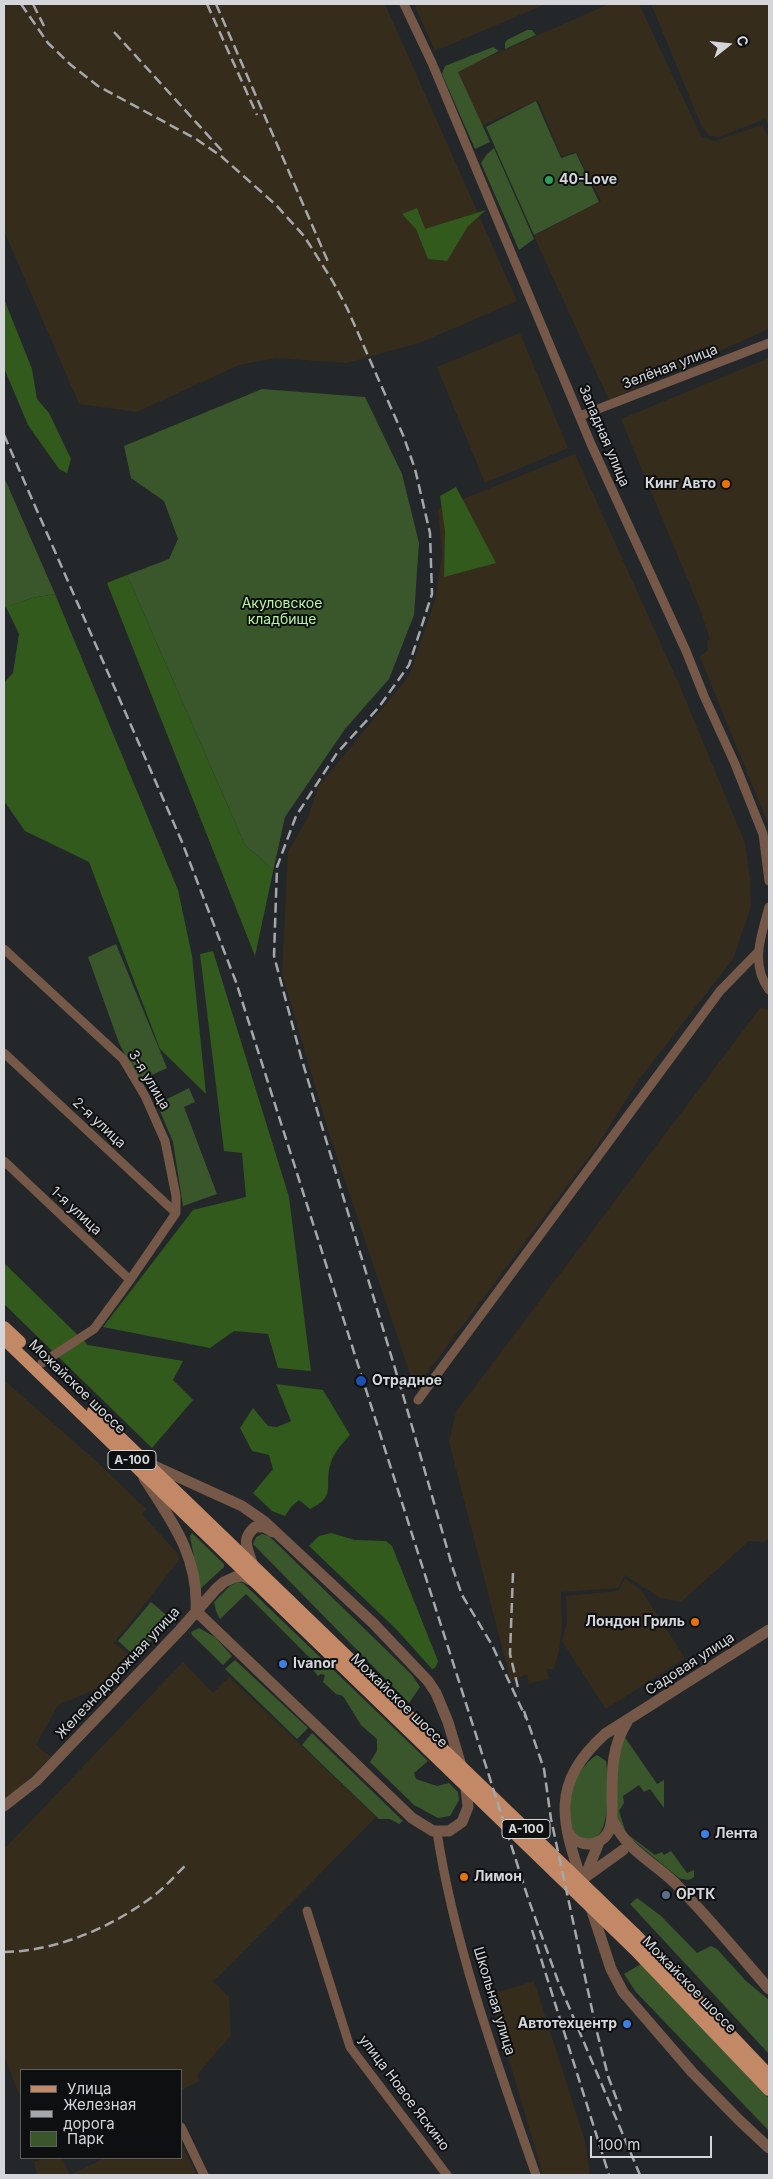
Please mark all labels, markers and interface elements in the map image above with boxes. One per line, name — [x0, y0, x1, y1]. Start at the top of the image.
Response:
north arrow — [703, 20, 753, 70]
text: С — [733, 33, 752, 48]
place label: 40-Love — [559, 172, 617, 188]
marker: 40-Love — [543, 174, 555, 186]
street label: Зелёная улица — [620, 341, 720, 393]
street label: Западная улица — [575, 383, 633, 489]
place label: Кинг Авто — [645, 476, 716, 492]
marker: Кинг Авто — [720, 478, 732, 490]
park label: Акуловское кладбище — [242, 596, 322, 628]
street label: 3-я улица — [125, 1047, 173, 1113]
street label: 2-я улица — [69, 1094, 129, 1152]
street label: 1-я улица — [47, 1183, 105, 1239]
street label: Можайское шоссе — [25, 1336, 129, 1438]
place label: Отрадное — [372, 1373, 442, 1389]
marker: Отрадное — [354, 1374, 368, 1388]
road number: А-100 — [108, 1450, 156, 1470]
street label: Железнодорожная улица — [53, 1604, 183, 1742]
place label: Лондон Гриль — [586, 1614, 685, 1630]
marker: Лондон Гриль — [689, 1616, 701, 1628]
street label: Садовая улица — [642, 1629, 738, 1699]
street label: Можайское шоссе — [347, 1650, 451, 1752]
place label: Ivanor — [293, 1656, 336, 1672]
marker: Ivanor — [277, 1658, 289, 1670]
road number: А-100 — [502, 1820, 550, 1838]
place label: Лента — [715, 1826, 758, 1842]
marker: Лента — [699, 1828, 711, 1840]
place label: Лимон — [474, 1869, 522, 1885]
marker: Лимон — [458, 1871, 470, 1883]
place label: ОРТК — [676, 1887, 715, 1903]
marker: ОРТК — [660, 1889, 672, 1901]
street label: Можайское шоссе — [638, 1933, 740, 2037]
street label: Школьная улица — [470, 1945, 518, 2057]
place label: Автотехцентр — [518, 2016, 617, 2032]
marker: Автотехцентр — [621, 2018, 633, 2030]
street label: улица Новое Яскино — [355, 2032, 453, 2154]
legend — [20, 2069, 182, 2159]
text: Улица — [67, 2079, 111, 2098]
text: Железная дорога — [63, 2095, 136, 2133]
scale bar — [593, 2126, 716, 2158]
text: Парк — [67, 2129, 104, 2148]
text: 100 m — [598, 2135, 640, 2154]

